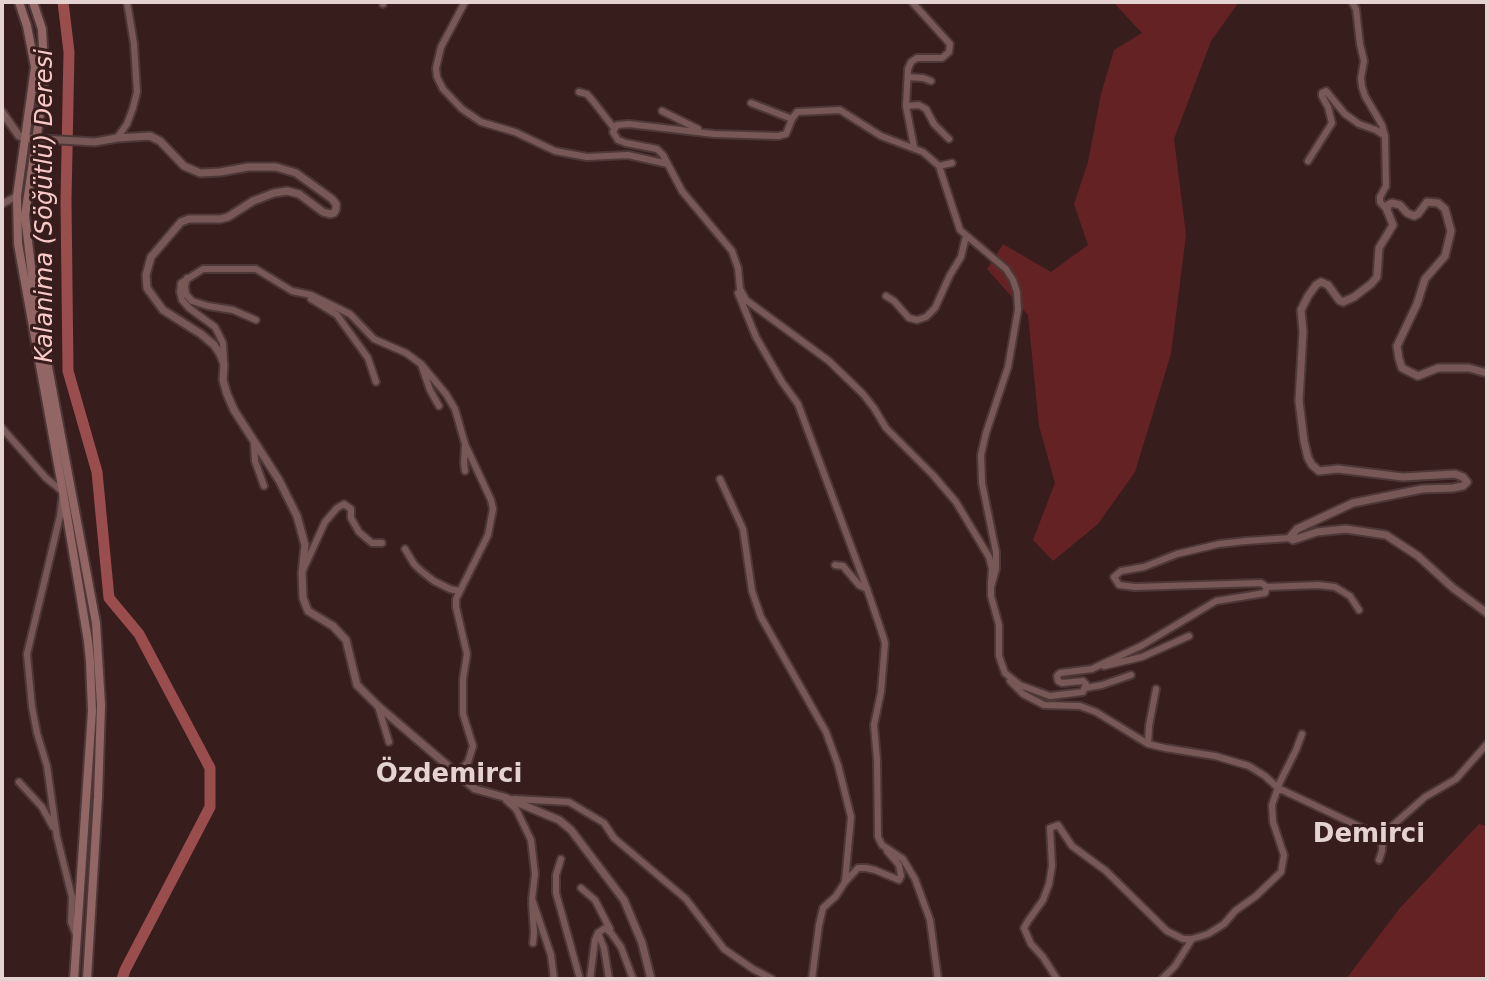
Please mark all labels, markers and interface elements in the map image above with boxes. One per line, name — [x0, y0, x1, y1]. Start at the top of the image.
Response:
water label: Kalanima (Söğütlü) Deresi — [32, 49, 60, 363]
district label: Özdemirci — [376, 759, 522, 791]
district label: Demirci — [1313, 819, 1425, 851]

